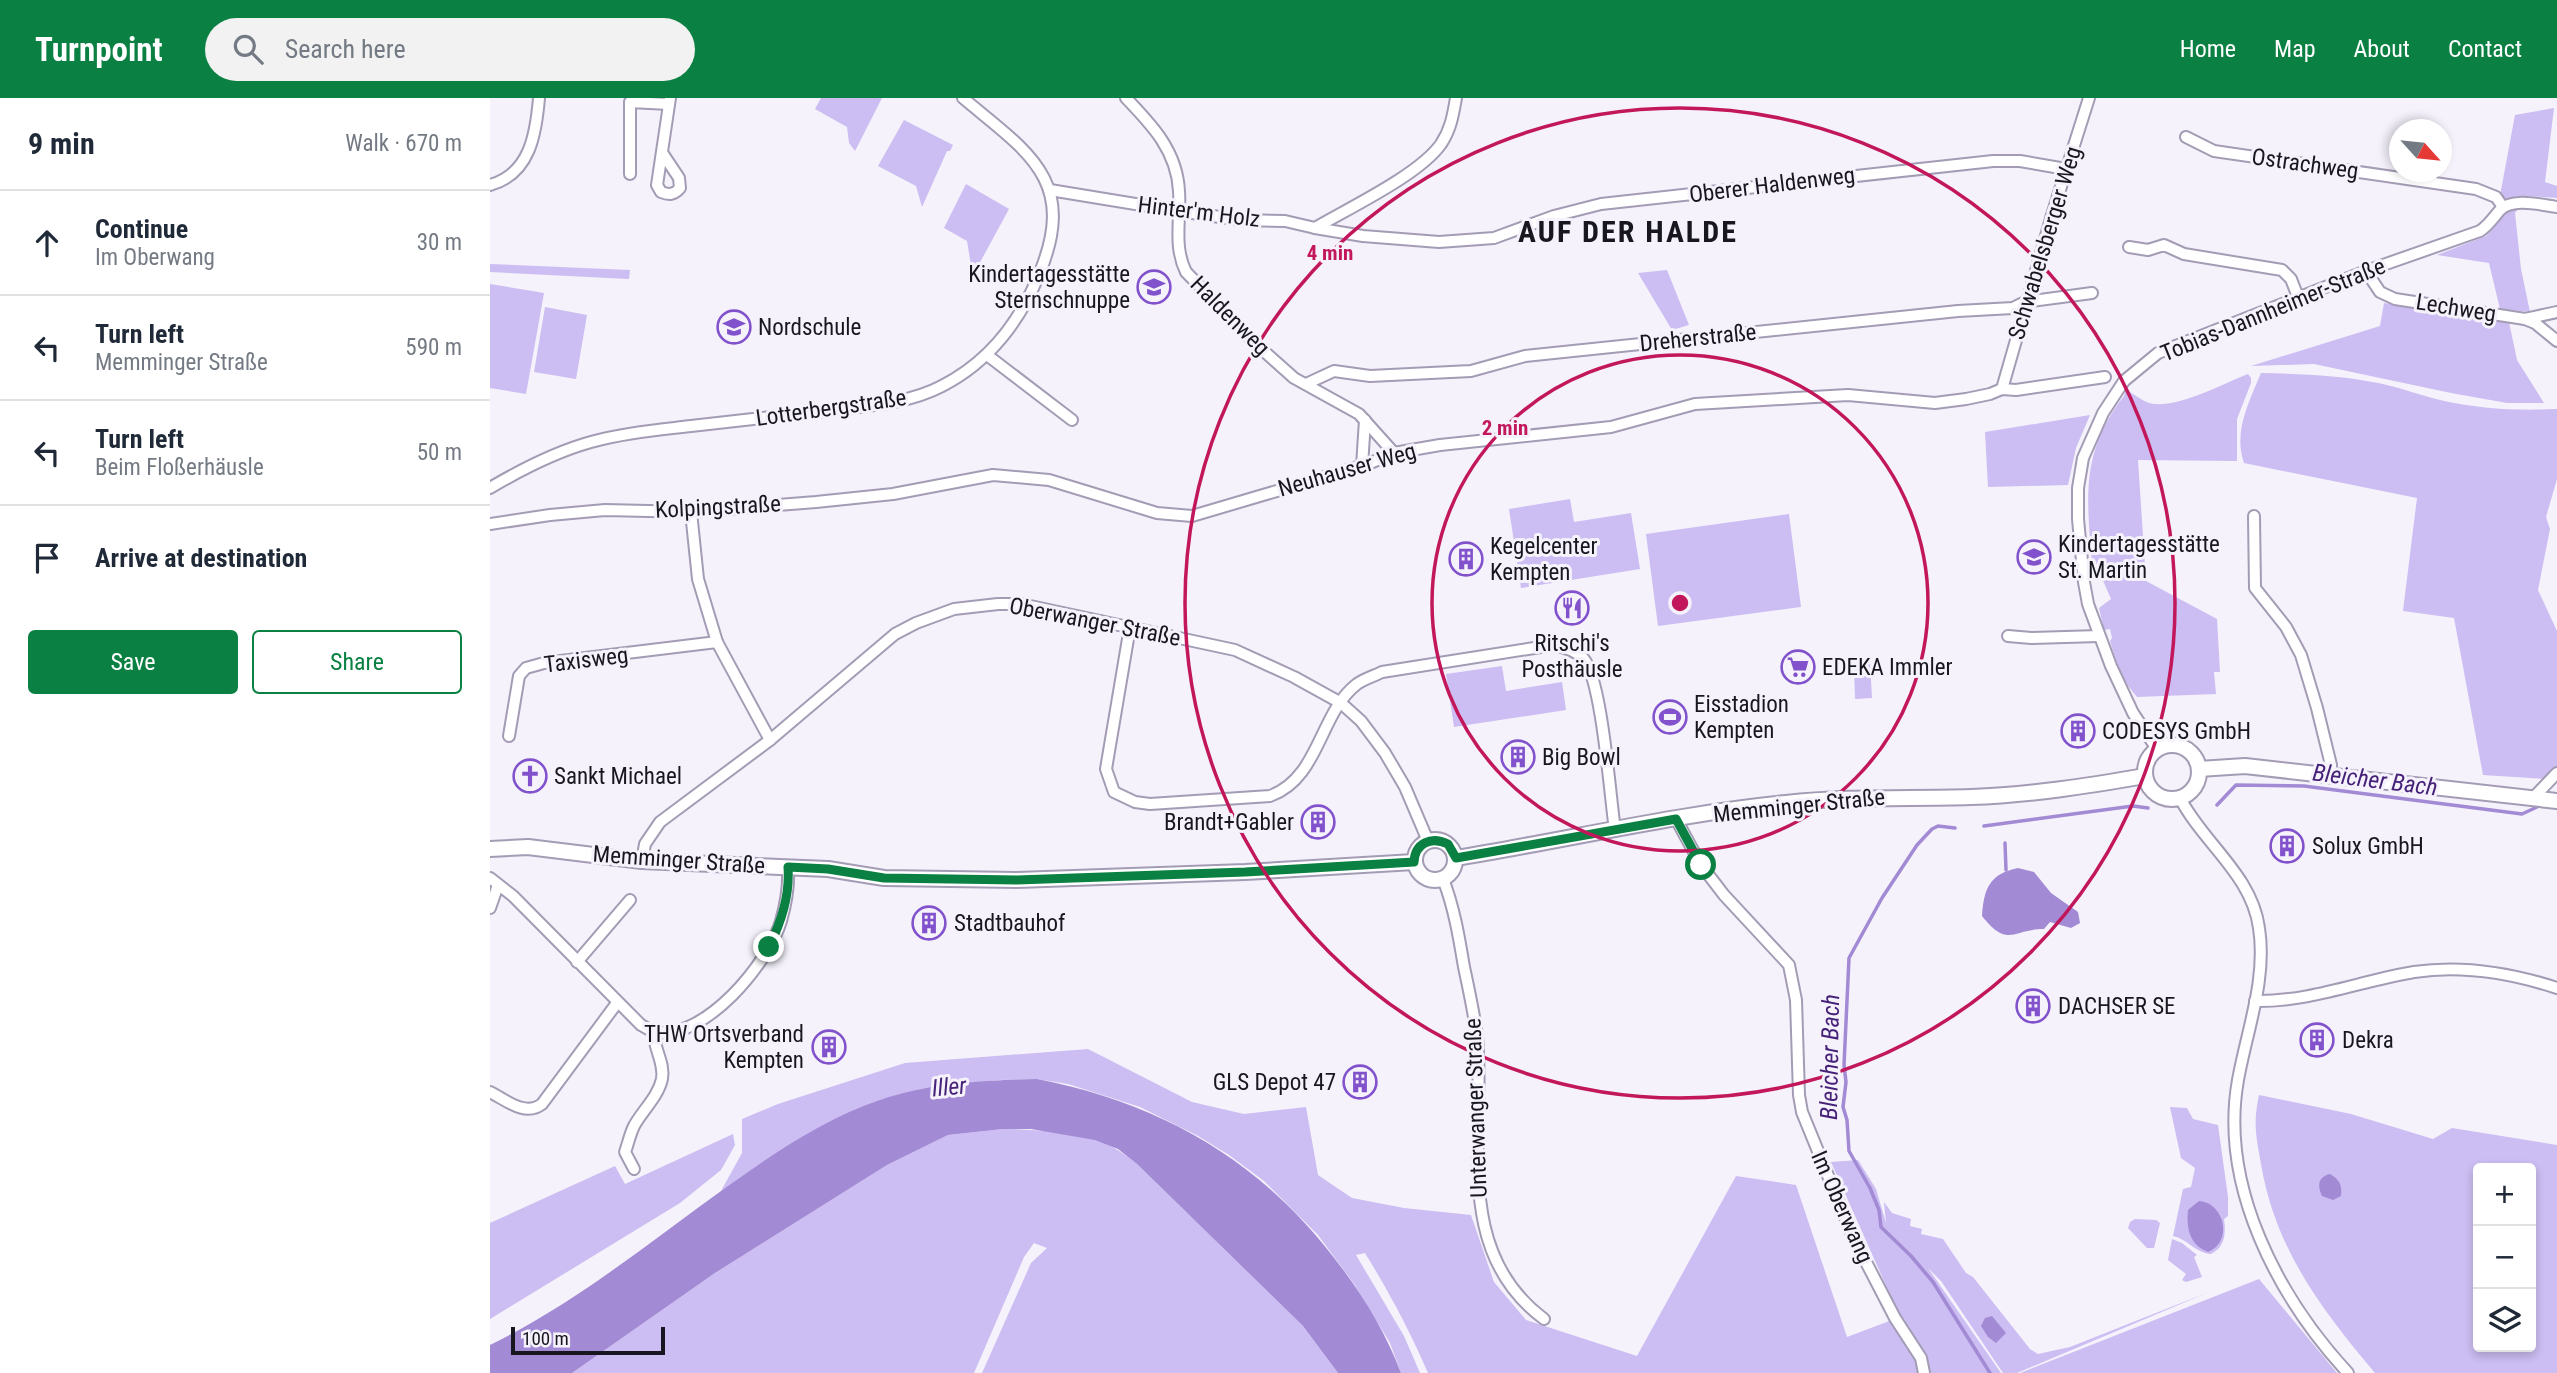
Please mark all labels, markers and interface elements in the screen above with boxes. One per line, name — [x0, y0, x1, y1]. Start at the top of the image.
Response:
search box — [205, 18, 695, 81]
text: Turnpoint — [35, 30, 163, 69]
icon: search — [229, 30, 267, 68]
text: Search here — [285, 34, 406, 64]
text: Home — [2180, 35, 2236, 63]
text: Map — [2274, 35, 2316, 63]
text: About — [2354, 35, 2410, 63]
text: Contact — [2448, 35, 2522, 63]
north arrow — [2389, 119, 2452, 182]
text: 9 min — [28, 126, 95, 161]
text: Walk · 670 m — [345, 130, 462, 157]
street label: Schwabelsberger Weg — [2003, 143, 2087, 343]
street label: Ostrachweg — [2250, 143, 2360, 185]
street label: Oberer Haldenweg — [1688, 161, 1856, 209]
street label: Hinter'm Holz — [1136, 191, 1262, 233]
text: Continue — [95, 214, 188, 244]
district label: AUF DER HALDE — [1518, 214, 1738, 249]
icon: ahead — [28, 224, 66, 262]
text: 30 m — [417, 229, 462, 256]
text: 4 min — [1307, 241, 1353, 265]
text: Im Oberwang — [95, 244, 215, 271]
street label: Tobias-Dannheimer-Straße — [2157, 253, 2389, 367]
place label: Kindertagesstätte Sternschnuppe — [968, 261, 1130, 314]
school or university icon: Kindertagesstätte Sternschnuppe — [1135, 268, 1173, 306]
street label: Haldenweg — [1185, 271, 1275, 361]
street label: Lechweg — [2414, 288, 2498, 328]
school or university icon: Nordschule — [715, 308, 753, 346]
place label: Nordschule — [758, 314, 861, 341]
street label: Dreherstraße — [1638, 318, 1758, 358]
text: Turn left — [95, 319, 184, 349]
icon: left — [28, 329, 66, 367]
text: 590 m — [405, 334, 462, 361]
text: Memminger Straße — [95, 349, 268, 376]
street label: Lotterbergstraße — [754, 384, 908, 432]
text: 2 min — [1482, 416, 1528, 440]
text: Turn left — [95, 424, 184, 454]
icon: left — [28, 434, 66, 472]
street label: Neuhauser Weg — [1275, 437, 1419, 503]
text: 50 m — [417, 439, 462, 466]
text: Beim Floßerhäusle — [95, 454, 264, 481]
street label: Kolpingstraße — [654, 490, 782, 524]
place label: Kindertagesstätte St. Martin — [2058, 531, 2220, 584]
place label: Kegelcenter Kempten — [1490, 533, 1598, 586]
school or university icon: Kindertagesstätte St. Martin — [2015, 538, 2053, 576]
icon: arrive — [28, 539, 66, 577]
building icon: Kegelcenter Kempten — [1447, 540, 1485, 578]
text: Arrive at destination — [95, 543, 307, 573]
restaurant icon: Ritschi's Posthäusle — [1553, 589, 1591, 627]
centre of rings — [1668, 591, 1692, 615]
street label: Oberwanger Straße — [1007, 592, 1183, 652]
button: Save — [28, 630, 238, 694]
button: Share — [252, 630, 462, 694]
place label: Ritschi's Posthäusle — [1521, 630, 1623, 683]
street label: Taxisweg — [542, 641, 630, 679]
supermarket icon: EDEKA Immler — [1779, 648, 1817, 686]
place label: EDEKA Immler — [1822, 654, 1953, 681]
place label: Eisstadion Kempten — [1694, 691, 1789, 744]
sports icon: Eisstadion Kempten — [1651, 698, 1689, 736]
building icon: CODESYS GmbH — [2059, 712, 2097, 750]
place label: CODESYS GmbH — [2102, 718, 2251, 745]
building icon: Big Bowl — [1499, 738, 1537, 776]
place label: Big Bowl — [1542, 744, 1621, 771]
church icon: Sankt Michael — [511, 757, 549, 795]
water label: Bleicher Bach — [2311, 758, 2439, 802]
place label: Sankt Michael — [554, 763, 682, 790]
street label: Memminger Straße — [1712, 784, 1886, 828]
building icon: Brandt+Gabler — [1299, 803, 1337, 841]
place label: Brandt+Gabler — [1164, 809, 1294, 836]
building icon: Solux GmbH — [2268, 827, 2306, 865]
place label: Solux GmbH — [2312, 833, 2424, 860]
street label: Memminger Straße — [592, 841, 766, 879]
route start — [1685, 849, 1716, 880]
building icon: Stadtbauhof — [910, 904, 948, 942]
place label: Stadtbauhof — [954, 910, 1066, 937]
route end — [753, 931, 784, 962]
building icon: DACHSER SE — [2014, 987, 2052, 1025]
place label: DACHSER SE — [2058, 993, 2176, 1020]
water label: Bleicher Bach — [1815, 994, 1845, 1120]
street label: Unterwanger Straße — [1459, 1018, 1493, 1198]
place label: THW Ortsverband Kempten — [644, 1021, 804, 1074]
building icon: Dekra — [2298, 1021, 2336, 1059]
place label: Dekra — [2342, 1027, 2394, 1054]
building icon: THW Ortsverband Kempten — [810, 1028, 848, 1066]
building icon: GLS Depot 47 — [1341, 1063, 1379, 1101]
place label: GLS Depot 47 — [1213, 1069, 1336, 1096]
water label: Iller — [931, 1071, 968, 1102]
street label: Im Oberwang — [1805, 1147, 1879, 1267]
map controls — [2473, 1163, 2536, 1352]
button: + — [2473, 1163, 2536, 1226]
button: − — [2473, 1226, 2536, 1289]
button: layers — [2473, 1289, 2536, 1352]
scale bar — [511, 1324, 665, 1356]
text: 100 m — [522, 1327, 569, 1350]

